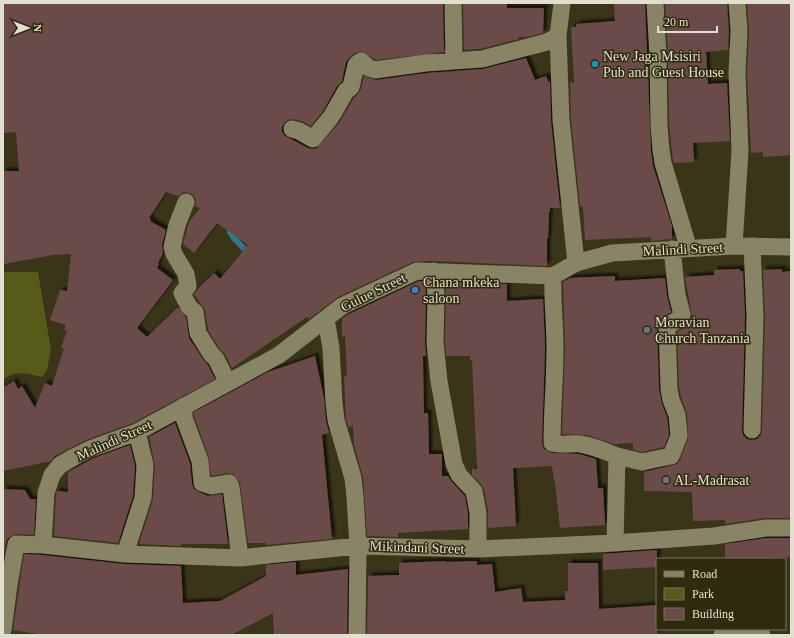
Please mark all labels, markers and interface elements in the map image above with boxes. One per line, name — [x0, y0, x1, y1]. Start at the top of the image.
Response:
north arrow — [8, 8, 48, 48]
scale bar — [658, 8, 717, 34]
text: 20 m — [664, 15, 689, 29]
text: N — [32, 24, 44, 32]
place label: New Jaga Msisiri Pub and Guest House — [603, 49, 724, 80]
marker: New Jaga Msisiri Pub and Guest House — [590, 59, 600, 69]
street label: Malindi Street — [642, 240, 724, 259]
street label: Gulue Street — [338, 270, 408, 315]
place label: Chana mkeka saloon — [423, 275, 500, 306]
marker: Chana mkeka saloon — [410, 285, 420, 295]
place label: Moravian Church Tanzania — [655, 315, 751, 346]
marker: Moravian Church Tanzania — [642, 325, 652, 335]
street label: Malindi Street — [74, 417, 154, 464]
place label: AL-Madrasat — [674, 473, 750, 488]
marker: AL-Madrasat — [661, 475, 671, 485]
street label: Mikindani Street — [369, 538, 465, 557]
legend — [656, 558, 786, 630]
text: Road — [692, 567, 717, 581]
text: Park — [692, 587, 714, 601]
text: Building — [692, 607, 734, 621]

